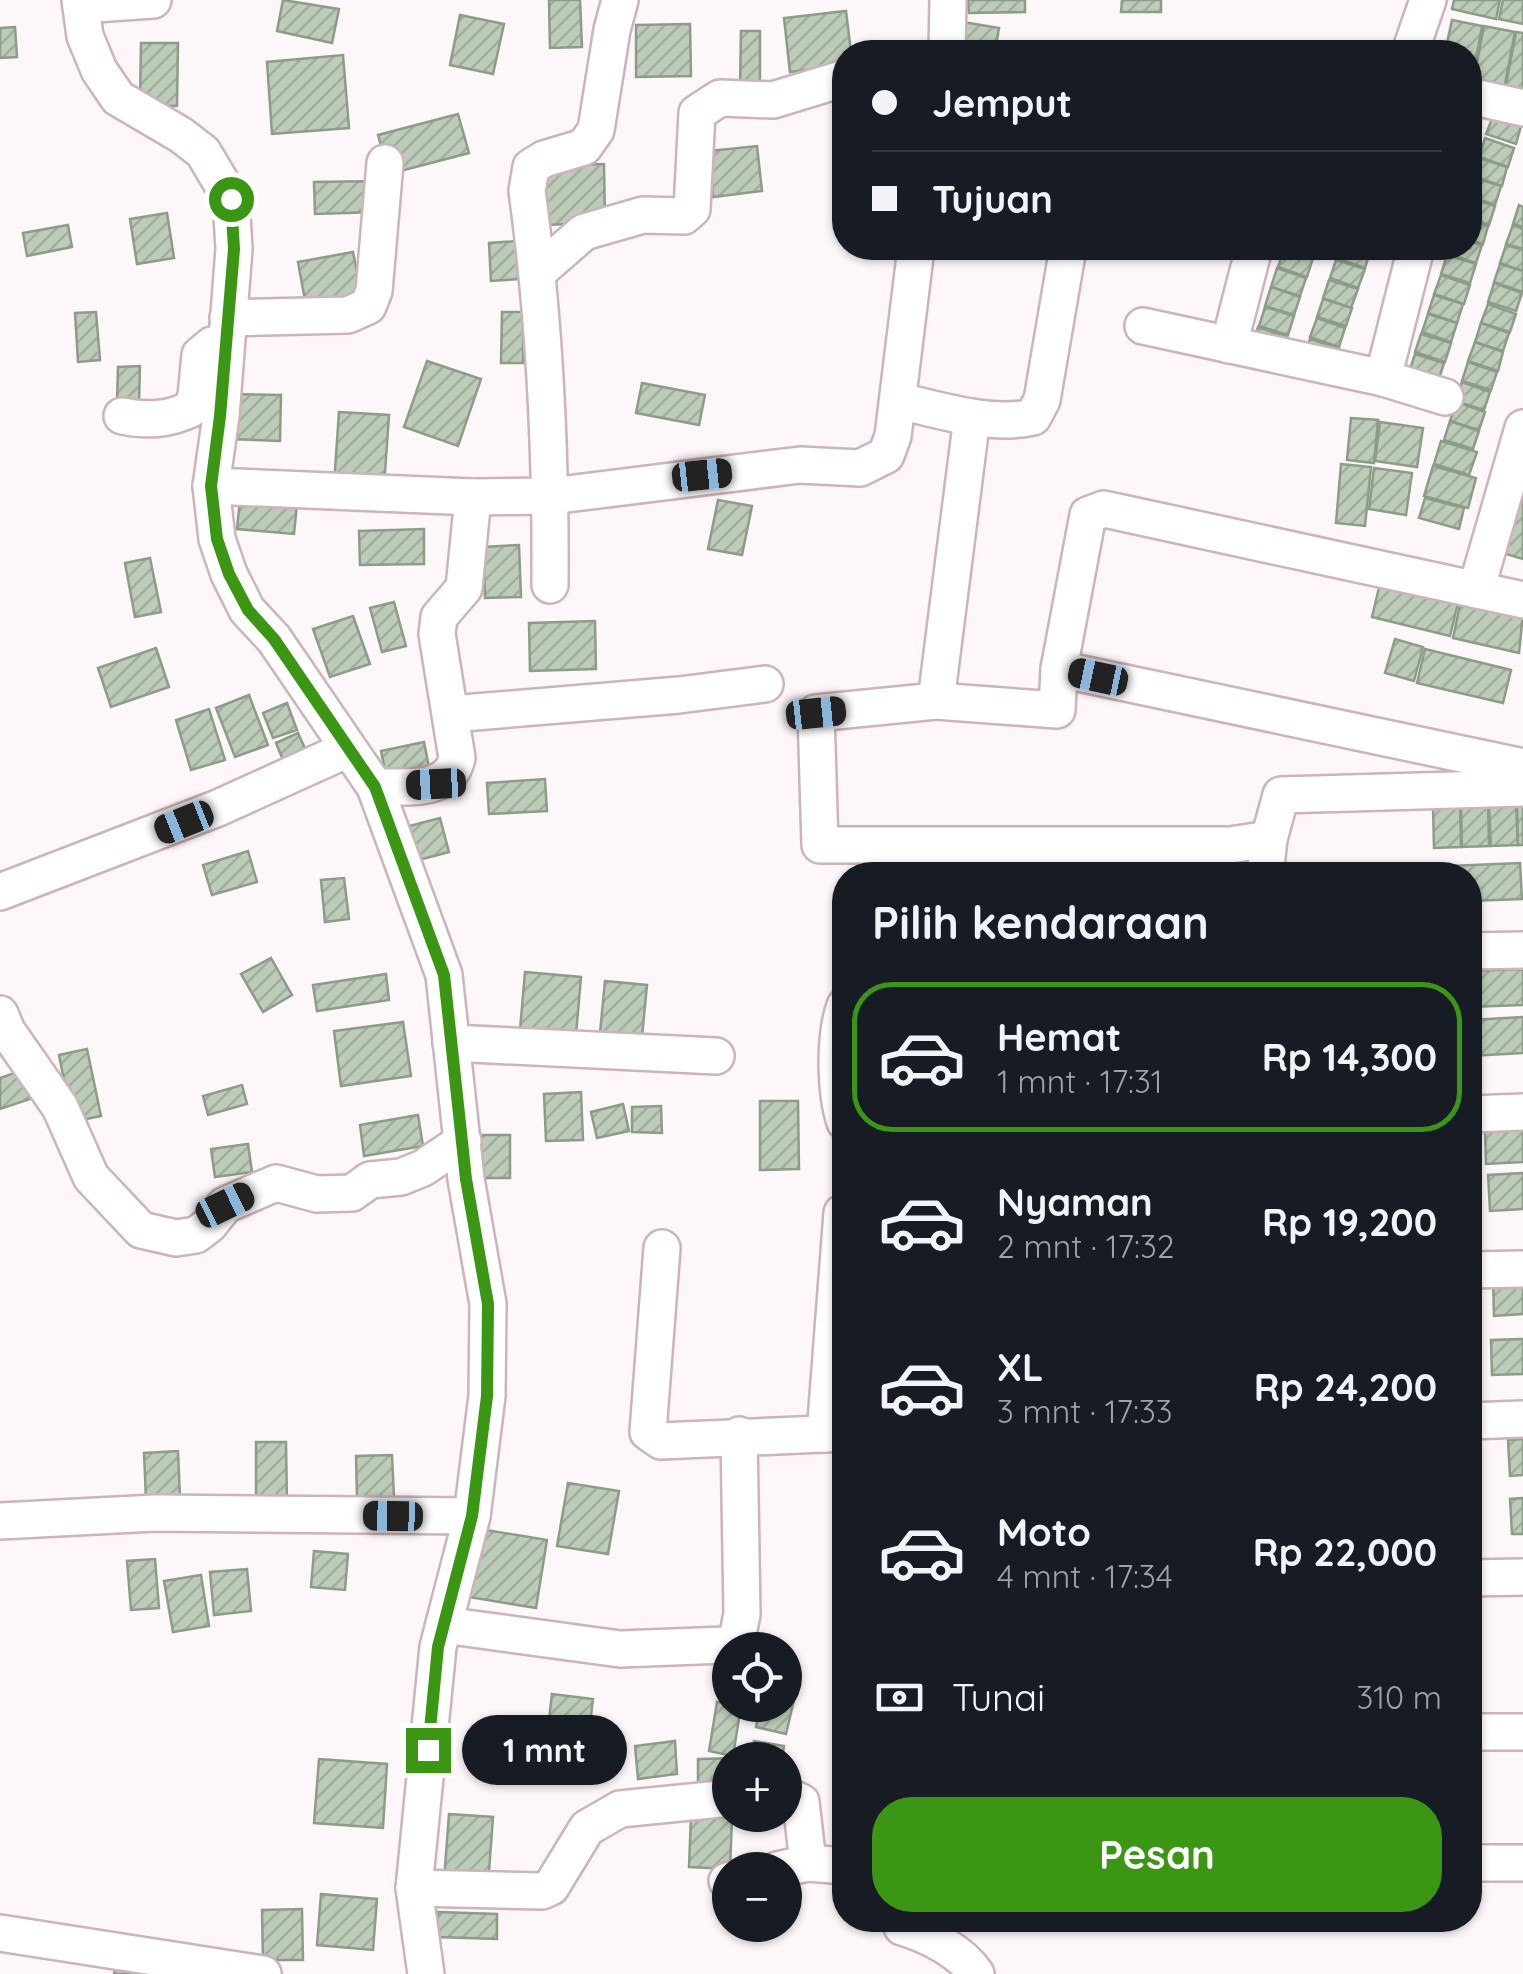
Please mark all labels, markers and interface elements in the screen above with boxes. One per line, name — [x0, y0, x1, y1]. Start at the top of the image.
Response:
text: Jemput — [932, 79, 1072, 127]
text: Tujuan — [932, 175, 1053, 223]
route start — [209, 177, 254, 222]
car — [671, 457, 733, 493]
car — [1066, 656, 1130, 698]
car — [785, 695, 847, 731]
car — [405, 767, 467, 801]
car — [151, 797, 217, 847]
text: Pilih kendaraan — [872, 894, 1209, 950]
icon: car — [877, 1012, 967, 1102]
text: Hemat — [997, 1013, 1121, 1061]
text: Rp 14,300 — [1262, 1033, 1437, 1081]
text: 1 mnt · 17:31 — [997, 1061, 1163, 1101]
icon: car — [877, 1177, 967, 1267]
car — [191, 1178, 259, 1232]
text: Nyaman — [997, 1178, 1153, 1226]
text: Rp 19,200 — [1262, 1198, 1437, 1246]
text: 2 mnt · 17:32 — [997, 1226, 1174, 1266]
icon: car — [877, 1342, 967, 1432]
text: XL — [997, 1343, 1043, 1391]
text: Rp 24,200 — [1254, 1363, 1437, 1411]
text: 3 mnt · 17:33 — [997, 1391, 1173, 1431]
car — [363, 1500, 423, 1532]
icon: car — [877, 1507, 967, 1597]
text: Moto — [997, 1508, 1091, 1556]
text: Rp 22,000 — [1253, 1528, 1437, 1576]
text: 4 mnt · 17:34 — [997, 1556, 1173, 1596]
map controls — [712, 1632, 802, 1942]
button: locate — [712, 1632, 802, 1722]
icon: cash — [872, 1670, 927, 1725]
text: Tunai — [952, 1673, 1045, 1721]
text: 310 m — [1356, 1677, 1442, 1717]
callout: 1 mnt — [463, 1715, 628, 1785]
route end — [406, 1728, 451, 1773]
text: 1 mnt — [503, 1730, 586, 1770]
button: + — [712, 1742, 802, 1832]
button: Pesan — [872, 1797, 1442, 1912]
button: − — [712, 1852, 802, 1942]

